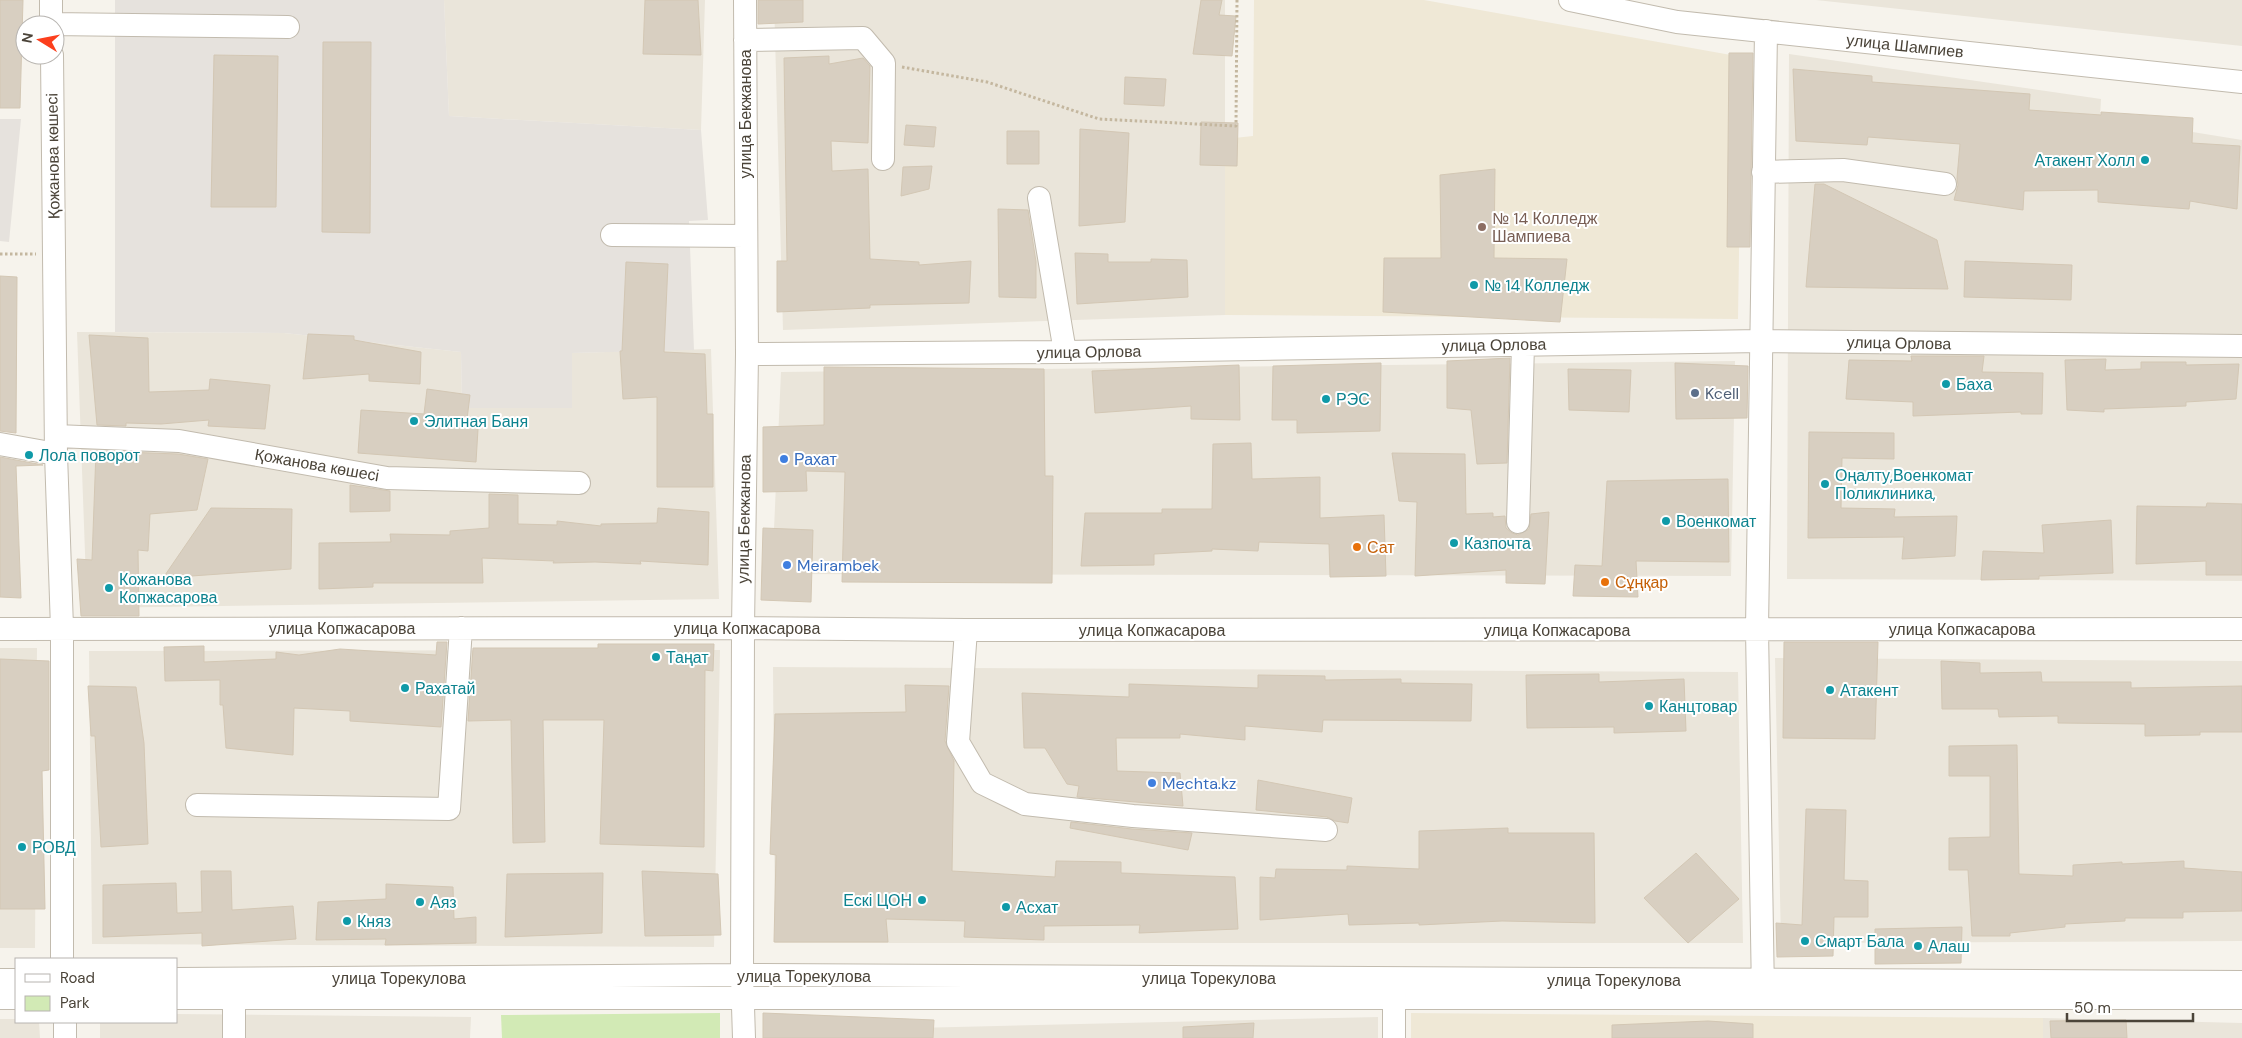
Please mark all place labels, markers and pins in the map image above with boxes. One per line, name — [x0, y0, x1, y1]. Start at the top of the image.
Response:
place label: Атакент Холл — [2034, 150, 2135, 171]
marker: Атакент Холл — [2139, 154, 2151, 166]
place label: № 14 Колледж Шампиева — [1492, 208, 1598, 247]
marker: № 14 Колледж Шампиева — [1476, 221, 1488, 233]
place label: № 14 Колледж — [1484, 275, 1590, 296]
marker: № 14 Колледж — [1468, 279, 1480, 291]
place label: Баха — [1956, 374, 1992, 395]
marker: Баха — [1940, 378, 1952, 390]
place label: Kcell — [1705, 383, 1739, 404]
marker: Kcell — [1689, 387, 1701, 399]
place label: РЭС — [1336, 389, 1370, 410]
marker: РЭС — [1320, 393, 1332, 405]
place label: Элитная Баня — [424, 411, 528, 432]
marker: Элитная Баня — [408, 415, 420, 427]
place label: Лола поворот — [39, 445, 141, 466]
marker: Лола поворот — [23, 449, 35, 461]
place label: Рахат — [794, 449, 837, 470]
marker: Рахат — [778, 453, 790, 465]
place label: Оңалту,Военкомат Поликлиника, — [1835, 465, 1974, 504]
marker: Оңалту,Военкомат Поликлиника, — [1819, 478, 1831, 490]
place label: Военкомат — [1676, 511, 1757, 532]
marker: Военкомат — [1660, 515, 1672, 527]
place label: Казпочта — [1464, 533, 1531, 554]
place label: Сат — [1367, 537, 1395, 558]
marker: Казпочта — [1448, 537, 1460, 549]
marker: Сат — [1351, 541, 1363, 553]
place label: Meirambek — [797, 555, 879, 576]
marker: Meirambek — [781, 559, 793, 571]
place label: Кожанова Копжасарова — [119, 569, 218, 608]
place label: Сұңқар — [1615, 572, 1668, 593]
marker: Сұңқар — [1599, 576, 1611, 588]
marker: Кожанова Копжасарова — [103, 582, 115, 594]
place label: Таңат — [666, 647, 709, 668]
marker: Таңат — [650, 651, 662, 663]
place label: Рахатай — [415, 678, 475, 699]
place label: Атакент — [1840, 680, 1899, 701]
marker: Рахатай — [399, 682, 411, 694]
marker: Атакент — [1824, 684, 1836, 696]
place label: Канцтовар — [1659, 696, 1737, 717]
marker: Канцтовар — [1643, 700, 1655, 712]
place label: Mechta.kz — [1162, 773, 1236, 794]
marker: Mechta.kz — [1146, 777, 1158, 789]
place label: РОВД — [32, 837, 76, 858]
marker: РОВД — [16, 841, 28, 853]
place label: Ескі ЦОН — [843, 890, 912, 911]
place label: Аяз — [430, 892, 457, 913]
marker: Ескі ЦОН — [916, 894, 928, 906]
marker: Аяз — [414, 896, 426, 908]
place label: Асхат — [1016, 897, 1059, 918]
marker: Асхат — [1000, 901, 1012, 913]
place label: Княз — [357, 911, 391, 932]
marker: Княз — [341, 915, 353, 927]
place label: Смарт Бала — [1815, 931, 1904, 952]
marker: Смарт Бала — [1799, 935, 1811, 947]
place label: Алаш — [1928, 936, 1970, 957]
marker: Алаш — [1912, 940, 1924, 952]

